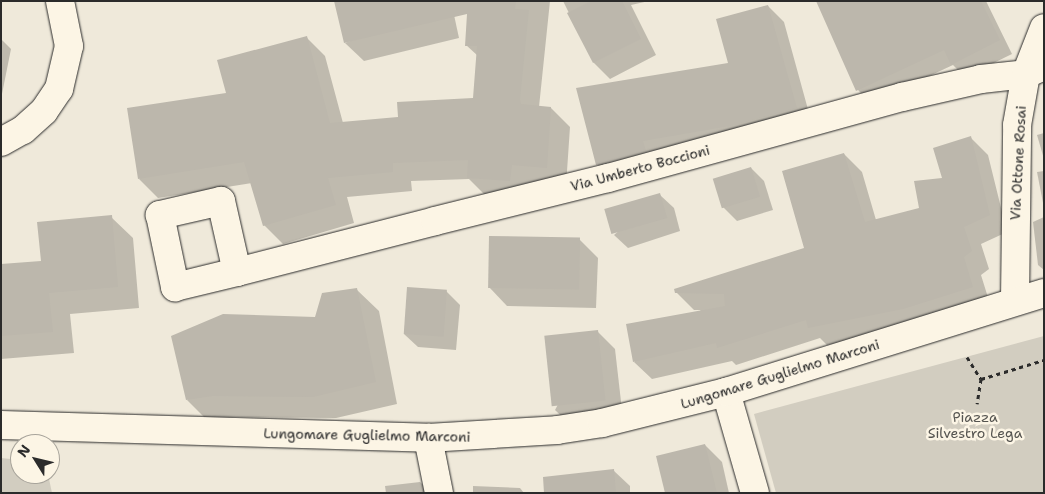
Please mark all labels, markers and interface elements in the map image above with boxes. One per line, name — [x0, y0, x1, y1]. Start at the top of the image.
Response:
street label: Via Ottone Rosai — [1007, 105, 1029, 221]
street label: Via Umberto Boccioni — [568, 141, 712, 195]
street label: Lungomare Guglielmo Marconi — [678, 336, 882, 412]
park label: Piazza Silvestro Lega — [928, 409, 1022, 442]
street label: Lungomare Guglielmo Marconi — [263, 425, 471, 445]
north arrow — [10, 434, 60, 484]
text: N — [13, 441, 34, 461]

